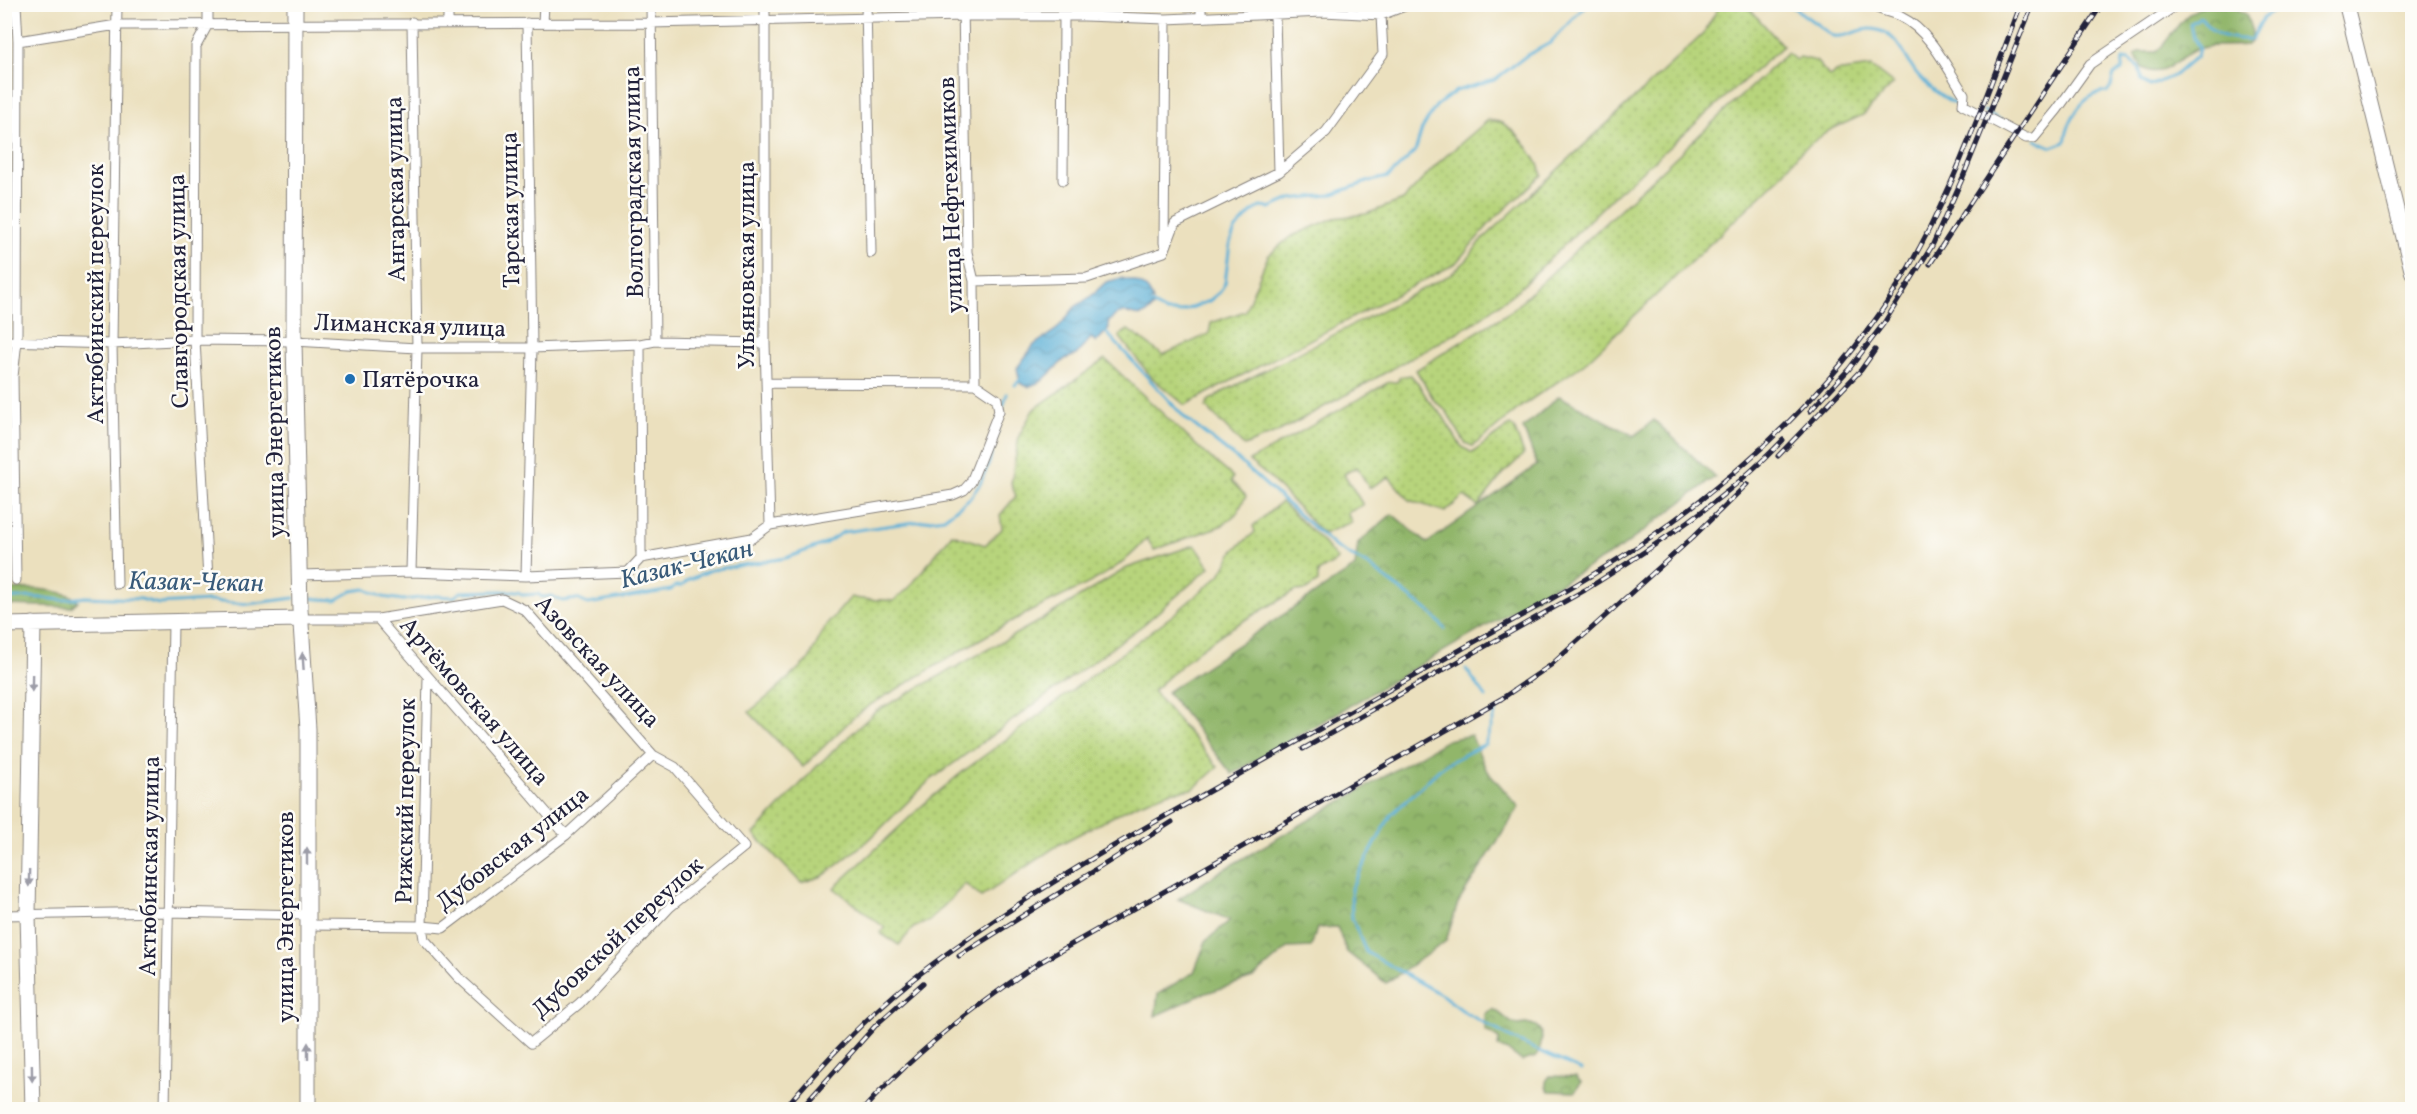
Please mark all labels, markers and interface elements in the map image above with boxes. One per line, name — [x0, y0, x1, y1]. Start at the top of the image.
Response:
street label: Волгоградская улица — [616, 65, 654, 298]
street label: улица Нефтехимиков — [931, 76, 973, 314]
street label: Ангарская улица — [378, 96, 416, 282]
street label: Тарская улица — [494, 131, 530, 288]
street label: Ульяновская улица — [731, 161, 765, 369]
street label: Актюбинский переулок — [80, 164, 114, 424]
street label: Славгородская улица — [161, 173, 199, 409]
street label: Лиманская улица — [313, 307, 507, 347]
street label: улица Энергетиков — [257, 326, 295, 538]
place label: Пятёрочка — [362, 364, 480, 398]
marker: Пятёрочка — [343, 372, 357, 386]
water label: Казак-Чекан — [616, 531, 757, 599]
water label: Казак-Чекан — [128, 564, 264, 602]
street label: Азовская улица — [526, 588, 667, 737]
street label: Артёмовская улица — [390, 610, 557, 794]
one-way arrow — [298, 652, 308, 671]
one-way arrow — [27, 673, 37, 692]
street label: Рижский переулок — [388, 698, 426, 904]
street label: Актюбинская улица — [132, 755, 170, 977]
street label: Дубовская улица — [429, 779, 597, 920]
street label: улица Энергетиков — [270, 811, 304, 1023]
one-way arrow — [302, 847, 312, 866]
street label: Дубовской переулок — [525, 850, 712, 1027]
one-way arrow — [24, 868, 34, 887]
one-way arrow — [303, 1042, 313, 1061]
one-way arrow — [28, 1063, 37, 1082]

